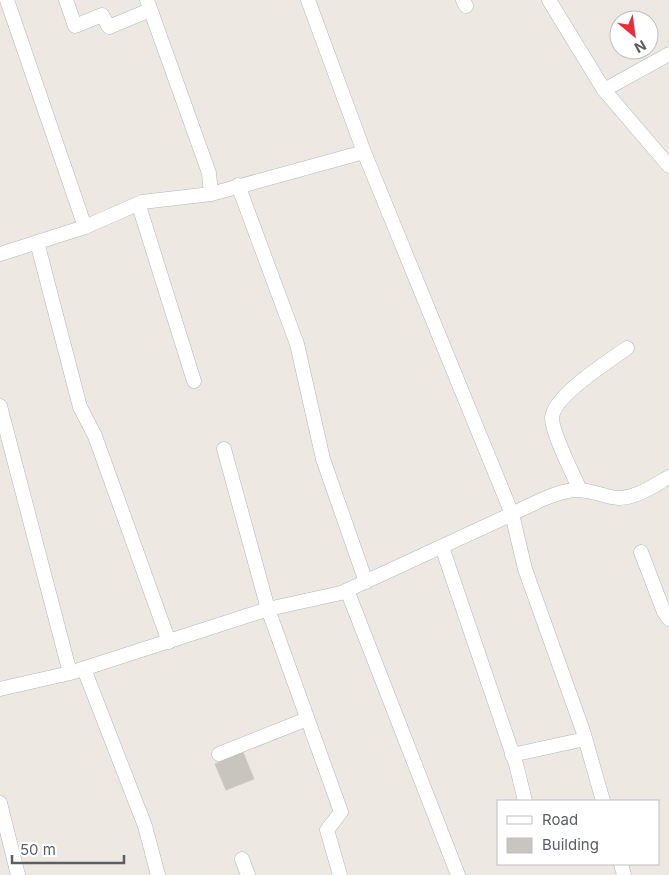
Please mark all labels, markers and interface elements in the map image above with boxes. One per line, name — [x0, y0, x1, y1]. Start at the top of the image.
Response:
north arrow — [609, 10, 659, 60]
text: N — [632, 37, 649, 57]
legend — [497, 800, 659, 865]
text: Road — [542, 810, 578, 829]
scale bar — [12, 832, 125, 864]
text: Building — [542, 835, 599, 854]
text: 50 m — [20, 840, 56, 859]

